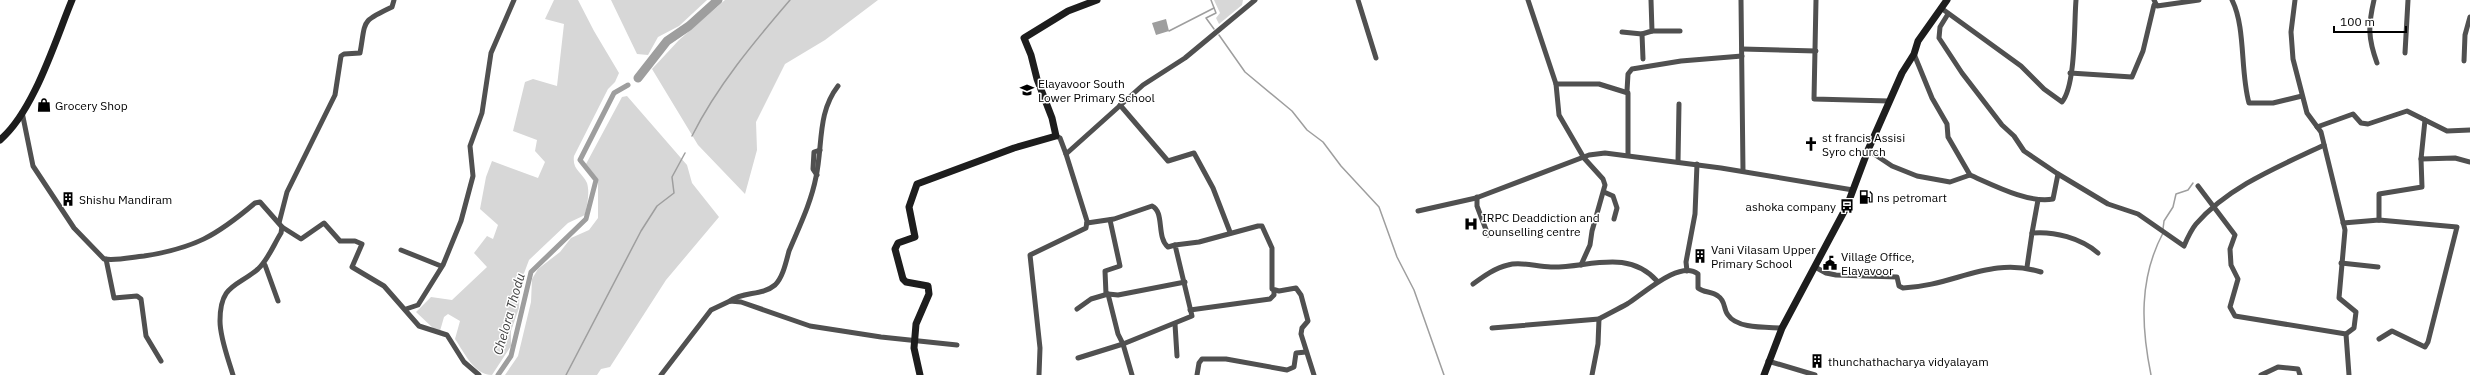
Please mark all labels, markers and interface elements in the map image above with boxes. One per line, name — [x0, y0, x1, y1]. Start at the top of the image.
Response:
scale bar — [2334, 8, 2406, 34]
text: 100 m — [2340, 14, 2375, 29]
place label: Elayavoor South Lower Primary School — [1038, 76, 1155, 105]
school or university icon: Elayavoor South Lower Primary School — [1019, 82, 1035, 98]
shop icon: Grocery Shop — [36, 97, 52, 113]
place label: Grocery Shop — [55, 98, 128, 113]
place label: st francis Assisi Syro church — [1822, 130, 1905, 159]
church icon: st francis Assisi Syro church — [1803, 136, 1819, 152]
fuel station icon: ns petromart — [1858, 189, 1874, 205]
place label: ns petromart — [1877, 190, 1947, 205]
building icon: Shishu Mandiram — [60, 191, 76, 207]
place label: Shishu Mandiram — [79, 192, 172, 207]
bus stop icon: ashoka company — [1839, 198, 1855, 214]
place label: ashoka company — [1745, 199, 1836, 214]
place label: IRPC Deaddiction and counselling centre — [1482, 210, 1600, 239]
hospital icon: IRPC Deaddiction and counselling centre — [1463, 216, 1479, 232]
place label: Vani Vilasam Upper Primary School — [1711, 242, 1816, 271]
building icon: Vani Vilasam Upper Primary School — [1692, 248, 1708, 264]
place label: Village Office, Elayavoor — [1841, 249, 1915, 278]
public building icon: Village Office, Elayavoor — [1822, 255, 1838, 271]
water label: Chelora Thodu — [489, 271, 529, 357]
building icon: thunchathacharya vidyalayam — [1809, 353, 1825, 369]
place label: thunchathacharya vidyalayam — [1828, 354, 1989, 369]

